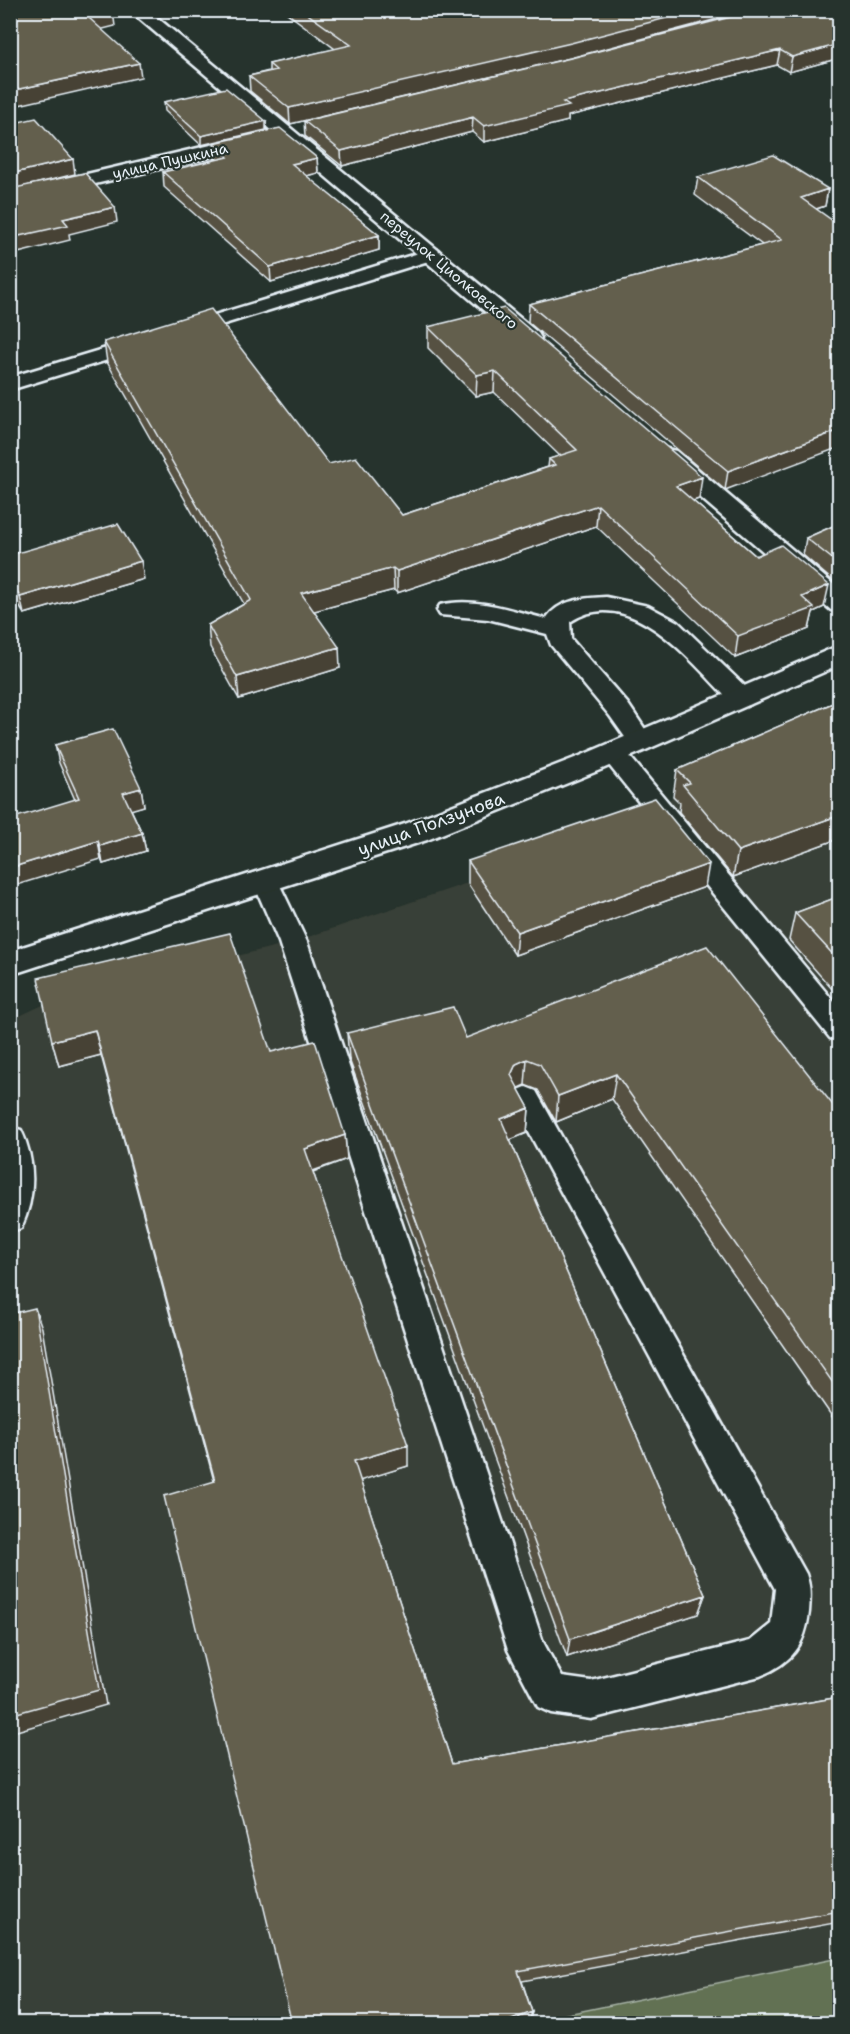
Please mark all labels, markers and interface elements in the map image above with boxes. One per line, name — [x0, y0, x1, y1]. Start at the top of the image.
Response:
street label: улица Пушкина — [110, 138, 230, 184]
street label: переулок Циолковского — [376, 206, 522, 334]
street label: улица Ползунова — [354, 786, 508, 862]

